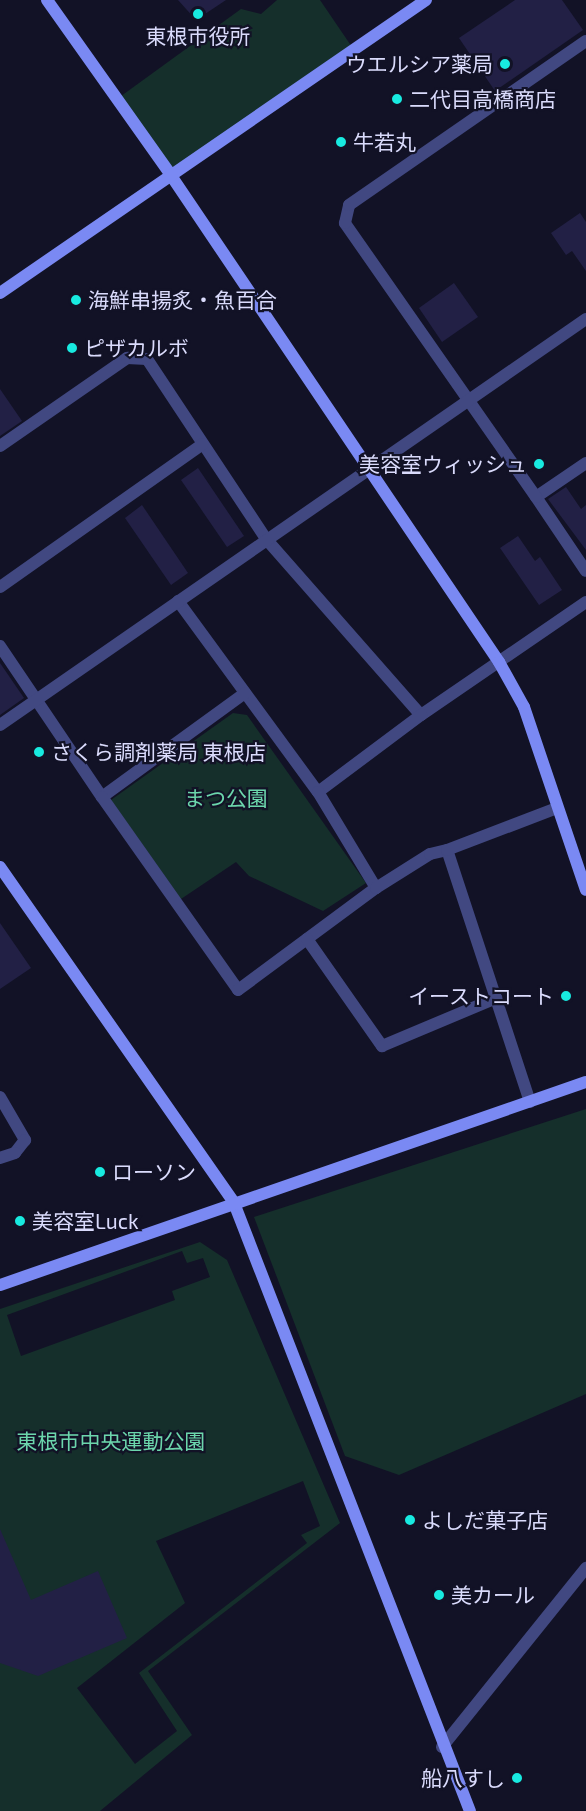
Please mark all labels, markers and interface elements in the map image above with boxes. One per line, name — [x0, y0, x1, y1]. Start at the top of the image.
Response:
marker: 東根市役所 — [191, 7, 205, 21]
place label: 東根市役所 — [146, 23, 250, 49]
place label: ウエルシア薬局 — [346, 51, 493, 77]
marker: ウエルシア薬局 — [498, 57, 512, 71]
place label: 二代目高橋商店 — [409, 86, 556, 112]
marker: 二代目高橋商店 — [390, 92, 404, 106]
place label: 牛若丸 — [353, 129, 416, 155]
marker: 牛若丸 — [334, 135, 348, 149]
place label: 海鮮串揚炙・魚百合 — [88, 287, 277, 313]
marker: 海鮮串揚炙・魚百合 — [69, 293, 83, 307]
place label: ピザカルボ — [84, 335, 189, 361]
marker: ピザカルボ — [65, 341, 79, 355]
place label: 美容室ウィッシュ — [359, 451, 527, 477]
marker: 美容室ウィッシュ — [532, 457, 546, 471]
place label: さくら調剤薬局 東根店 — [51, 739, 266, 765]
marker: さくら調剤薬局 東根店 — [32, 745, 46, 759]
park label: まつ公園 — [184, 785, 268, 811]
place label: イーストコート — [407, 983, 554, 1009]
marker: イーストコート — [559, 989, 573, 1003]
place label: ローソン — [112, 1159, 196, 1185]
marker: ローソン — [93, 1165, 107, 1179]
place label: 美容室Luck — [32, 1208, 139, 1234]
marker: 美容室Luck — [13, 1214, 27, 1228]
park label: 東根市中央運動公園 — [17, 1428, 205, 1454]
place label: よしだ菓子店 — [422, 1507, 548, 1533]
marker: よしだ菓子店 — [403, 1513, 417, 1527]
place label: 美カール — [451, 1582, 535, 1608]
marker: 美カール — [432, 1588, 446, 1602]
place label: 船八すし — [421, 1765, 505, 1791]
marker: 船八すし — [510, 1771, 524, 1785]

